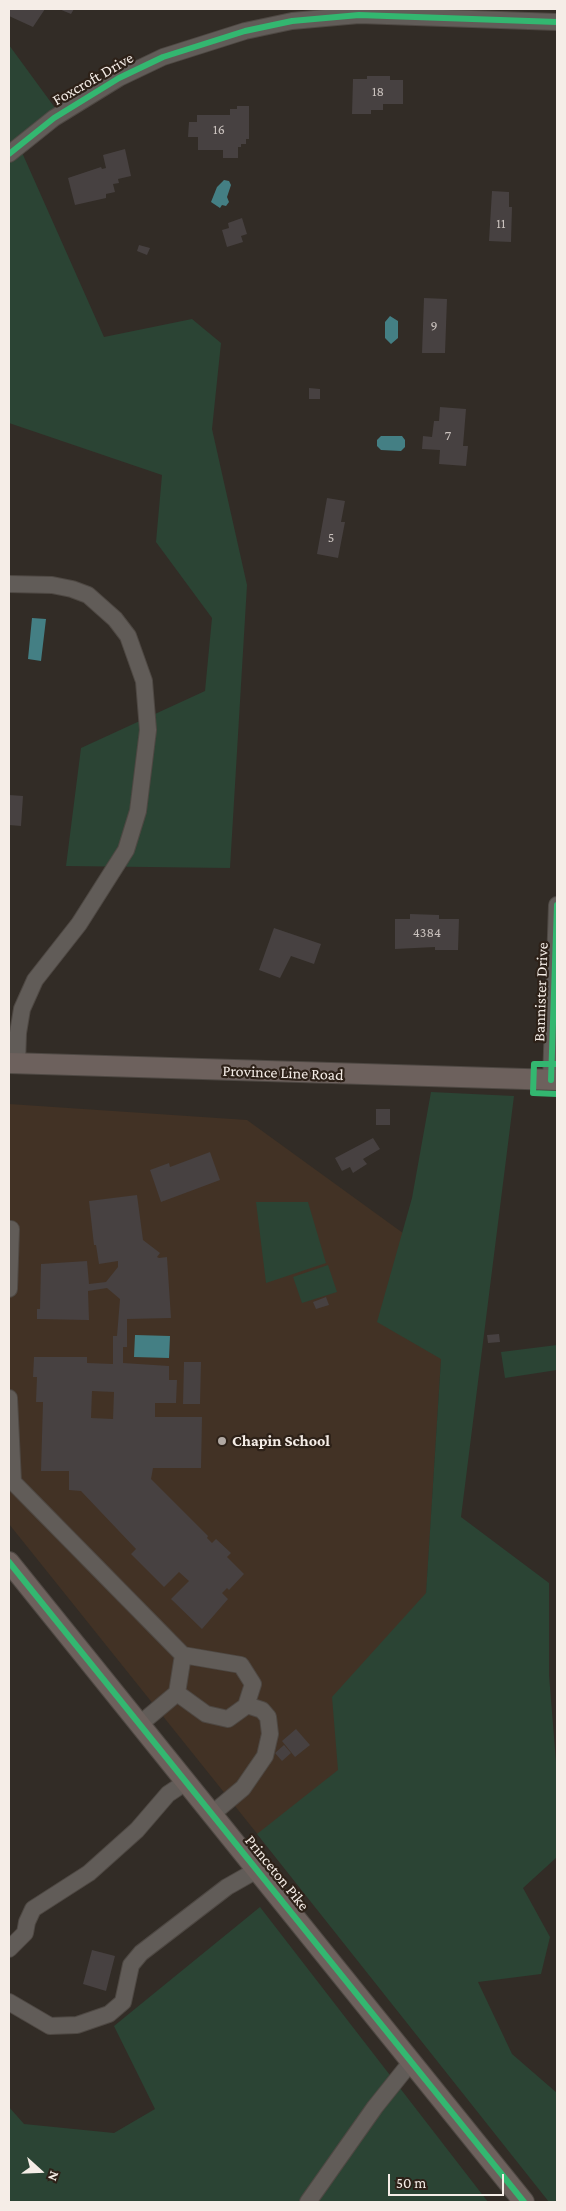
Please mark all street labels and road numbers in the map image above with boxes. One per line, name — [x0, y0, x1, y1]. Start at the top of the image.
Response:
street label: Foxcroft Drive — [49, 48, 137, 110]
street label: Bannister Drive — [530, 942, 552, 1042]
street label: Province Line Road — [222, 1061, 344, 1085]
street label: Princeton Pike — [241, 1831, 313, 1915]

